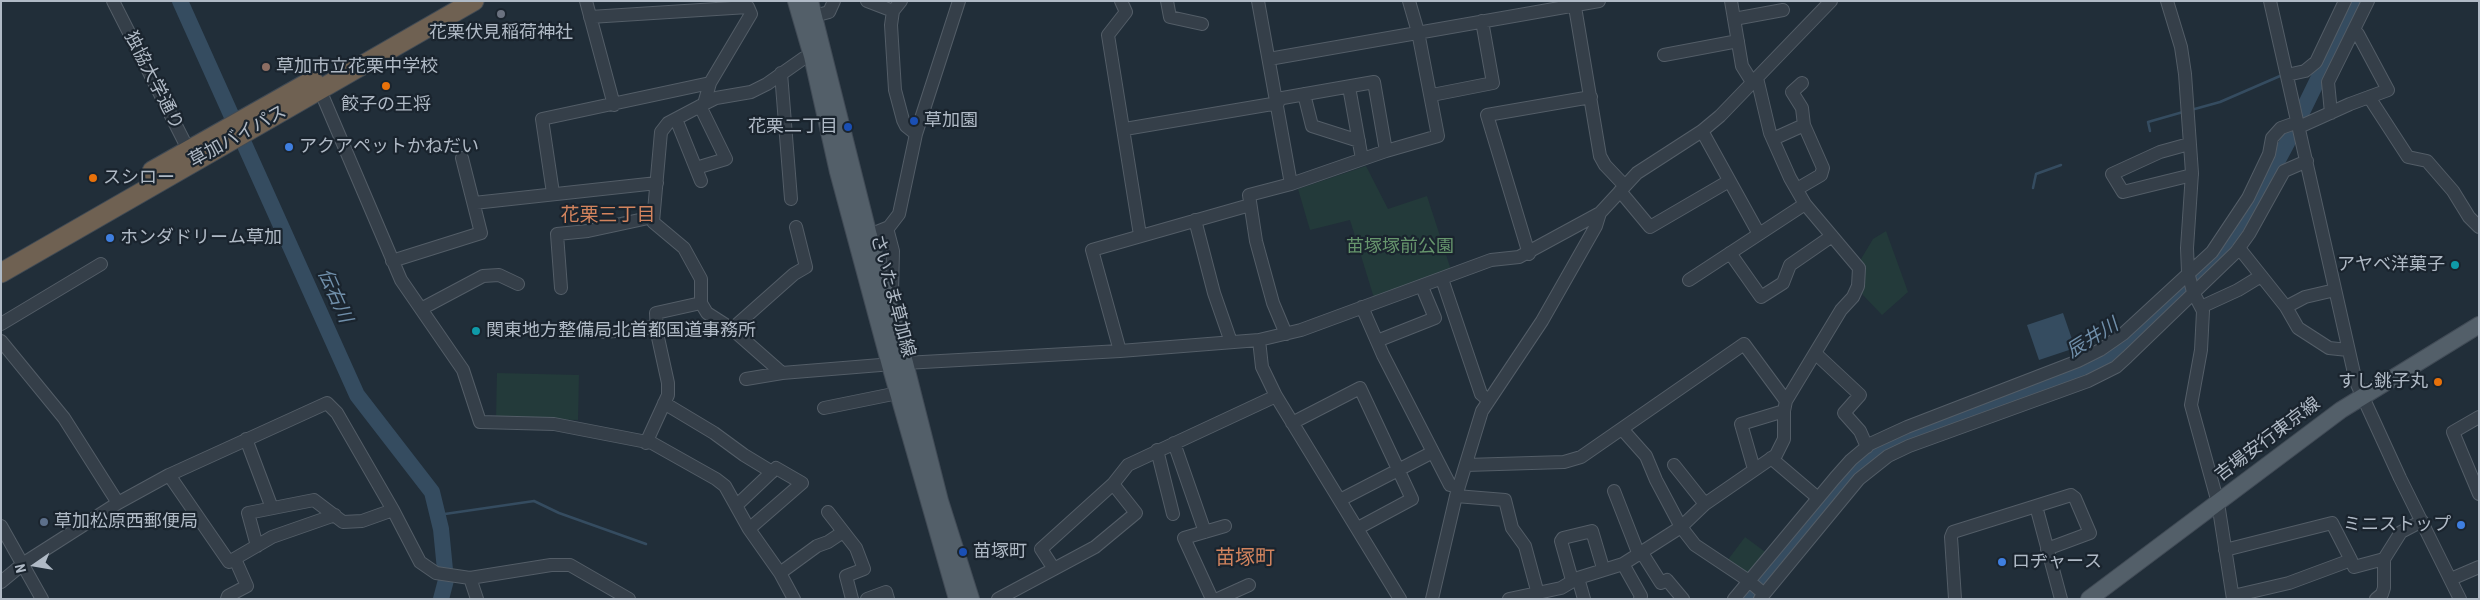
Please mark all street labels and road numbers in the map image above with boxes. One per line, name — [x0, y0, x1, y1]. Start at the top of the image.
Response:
street label: 独協大学通り — [119, 28, 187, 134]
street label: 草加バイパス — [186, 101, 290, 173]
street label: さいたま草加線 — [865, 232, 919, 360]
street label: 吉場安行東京線 — [2211, 393, 2325, 487]

